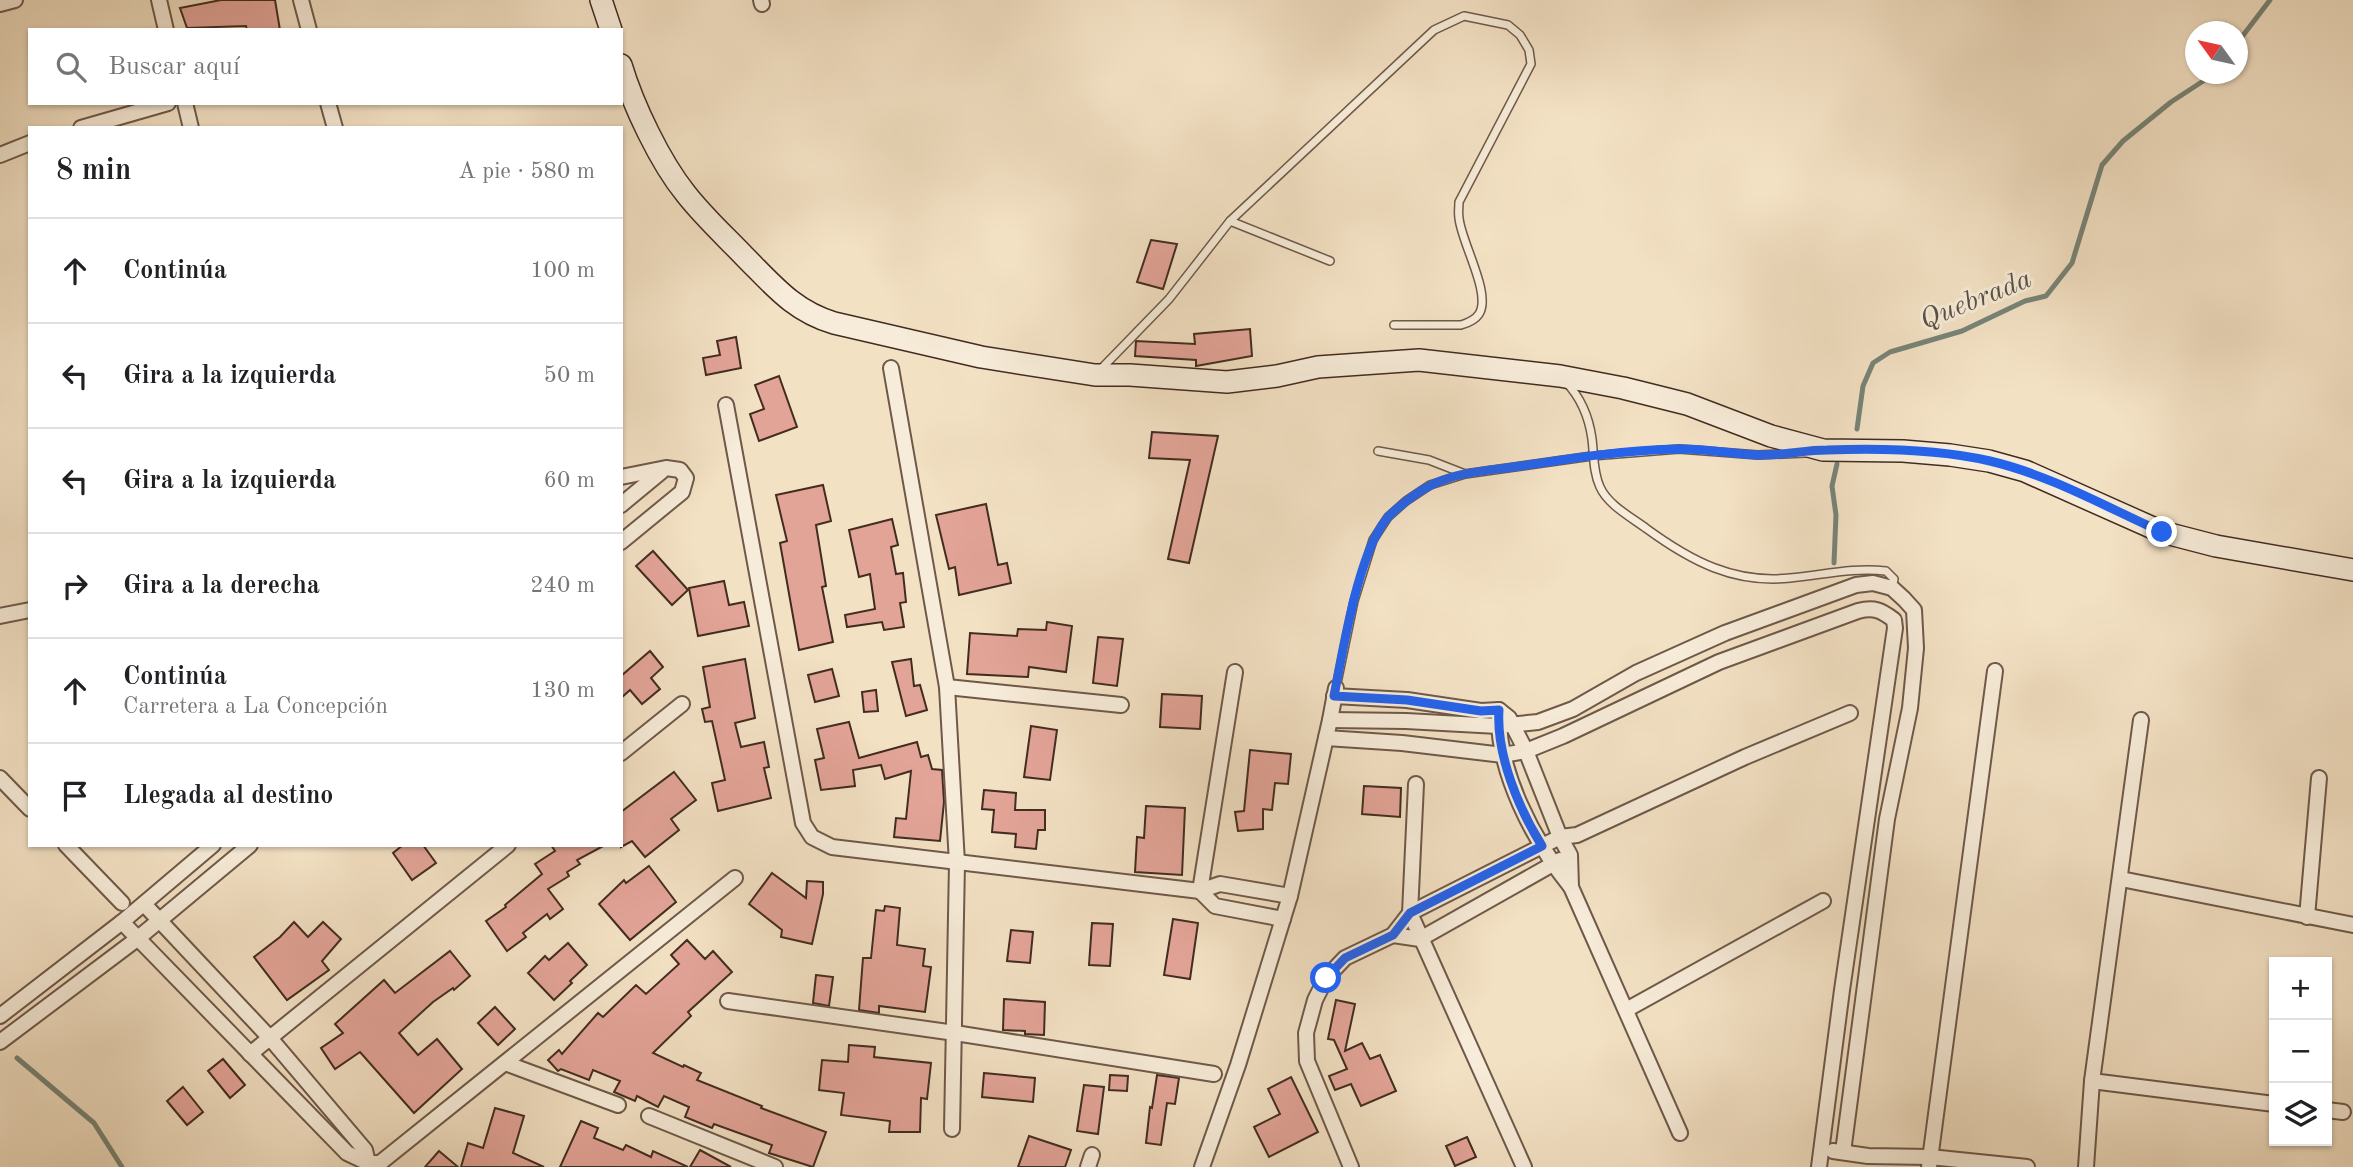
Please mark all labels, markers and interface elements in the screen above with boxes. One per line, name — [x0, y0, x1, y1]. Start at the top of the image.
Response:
north arrow — [2185, 21, 2248, 84]
search box — [28, 28, 623, 105]
icon: search — [52, 48, 90, 86]
text: Buscar aquí — [108, 54, 240, 80]
text: 8 min — [56, 156, 131, 186]
text: A pie · 580 m — [458, 160, 595, 183]
icon: ahead — [56, 252, 94, 290]
text: Continúa — [123, 258, 227, 284]
text: 100 m — [530, 259, 595, 282]
water label: Quebrada — [1916, 266, 2036, 336]
icon: left — [56, 357, 94, 395]
text: Gira a la izquierda — [123, 363, 336, 389]
text: 50 m — [544, 364, 595, 387]
icon: left — [56, 462, 94, 500]
text: Gira a la izquierda — [123, 468, 336, 494]
text: 60 m — [544, 469, 595, 492]
route end — [2146, 516, 2177, 547]
icon: right — [56, 567, 94, 605]
text: Gira a la derecha — [123, 573, 320, 599]
text: 240 m — [530, 574, 595, 597]
text: Continúa — [123, 664, 227, 690]
icon: ahead — [56, 672, 94, 710]
text: 130 m — [530, 679, 595, 702]
text: Carretera a La Concepción — [123, 695, 388, 718]
icon: arrive — [56, 777, 94, 815]
text: Llegada al destino — [123, 783, 333, 809]
map controls — [2269, 957, 2332, 1146]
button: + — [2269, 957, 2332, 1020]
route start — [1310, 962, 1341, 993]
button: − — [2269, 1020, 2332, 1083]
button: layers — [2269, 1083, 2332, 1146]

